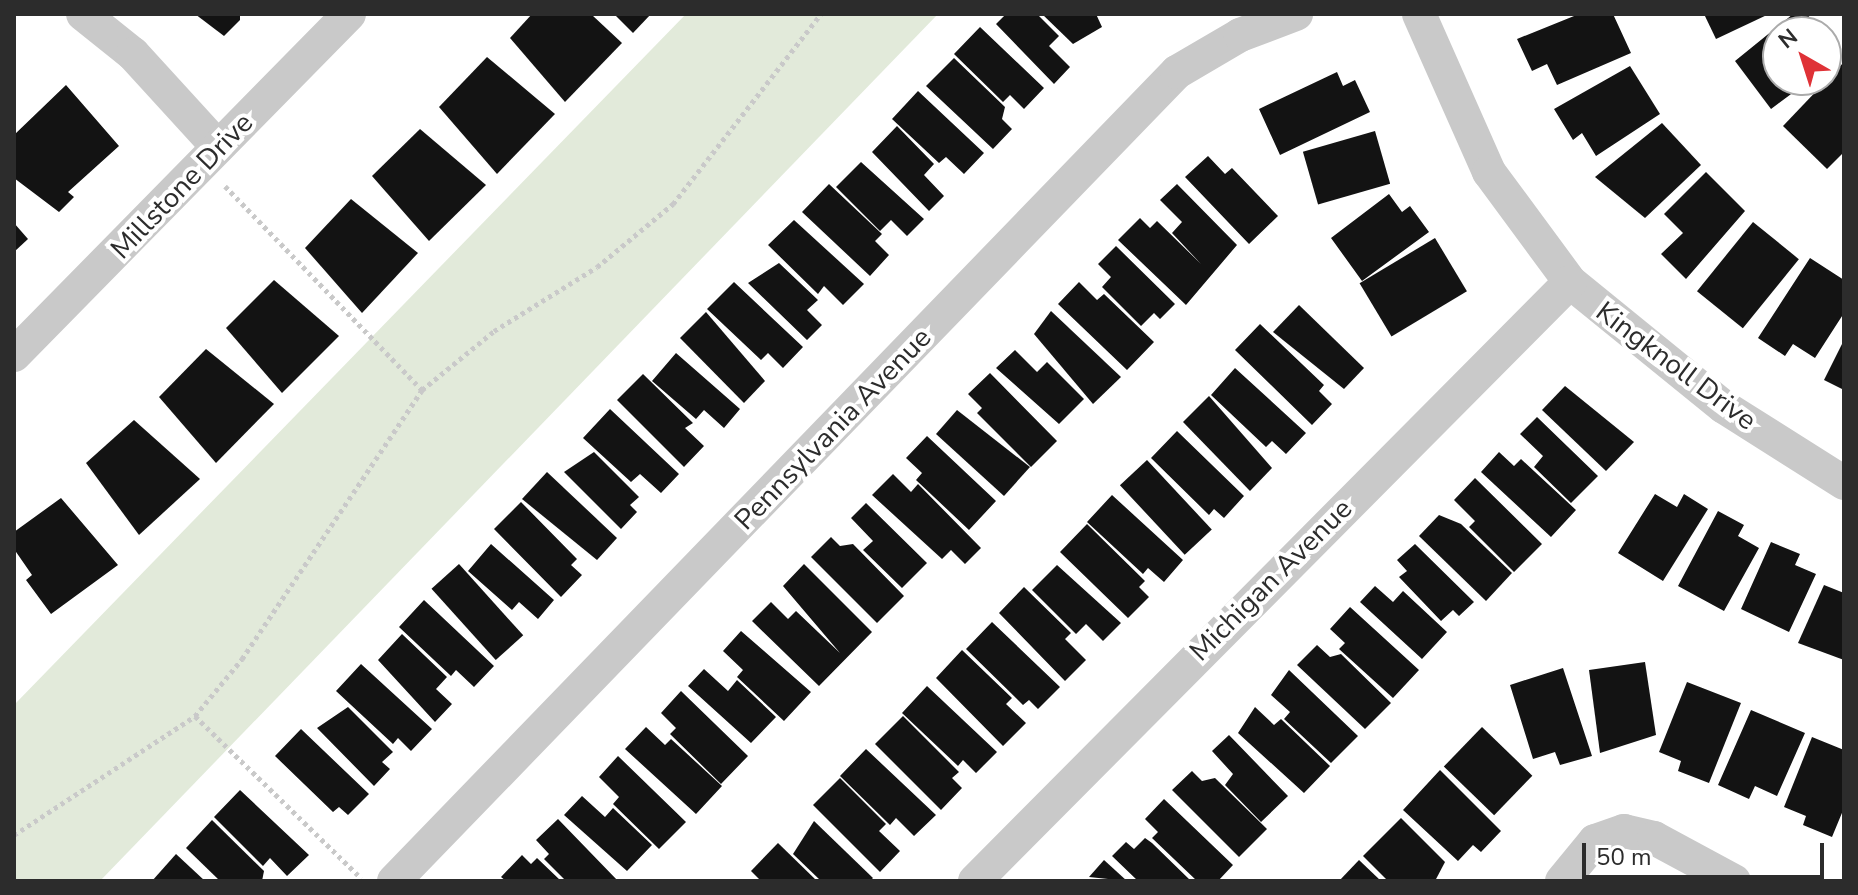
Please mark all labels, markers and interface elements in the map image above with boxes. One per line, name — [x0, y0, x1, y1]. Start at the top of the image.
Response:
north arrow — [1762, 16, 1842, 96]
text: N — [1772, 22, 1804, 56]
street label: Millstone Drive — [104, 106, 260, 266]
street label: Kingknoll Drive — [1589, 295, 1763, 437]
street label: Pennsylvania Avenue — [728, 321, 938, 537]
street label: Michigan Avenue — [1183, 492, 1359, 668]
scale bar — [1586, 827, 1828, 877]
text: 50 m — [1596, 841, 1652, 873]

